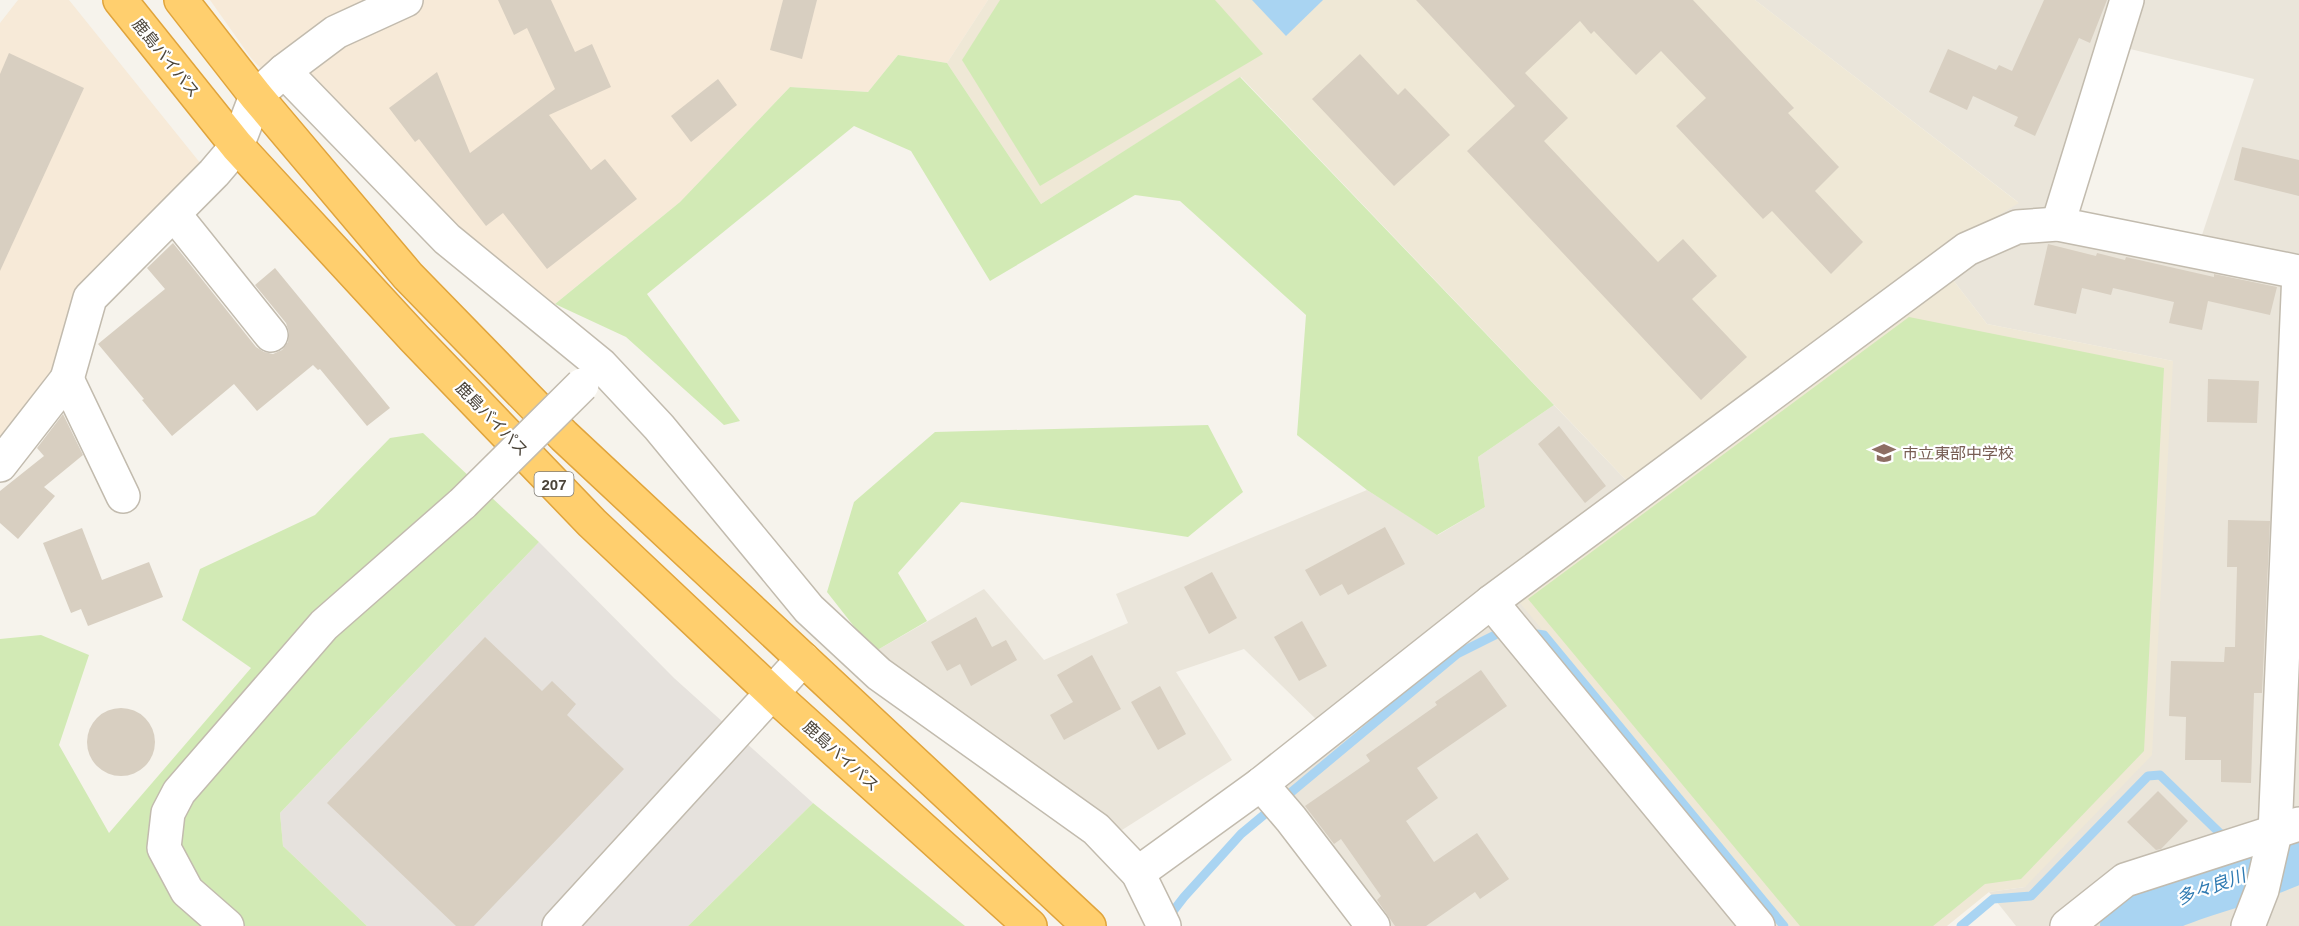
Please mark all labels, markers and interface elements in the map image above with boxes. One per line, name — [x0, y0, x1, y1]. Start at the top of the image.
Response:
street label: 鹿島バイパス — [129, 15, 203, 101]
street label: 鹿島バイパス — [453, 379, 531, 459]
school or university icon: 市立東部中学校 — [1871, 440, 1897, 466]
place label: 市立東部中学校 — [1902, 445, 2014, 462]
road number: 207 — [534, 472, 574, 496]
street label: 鹿島バイパス — [800, 718, 882, 794]
water label: 多々良川 — [2174, 865, 2250, 909]

